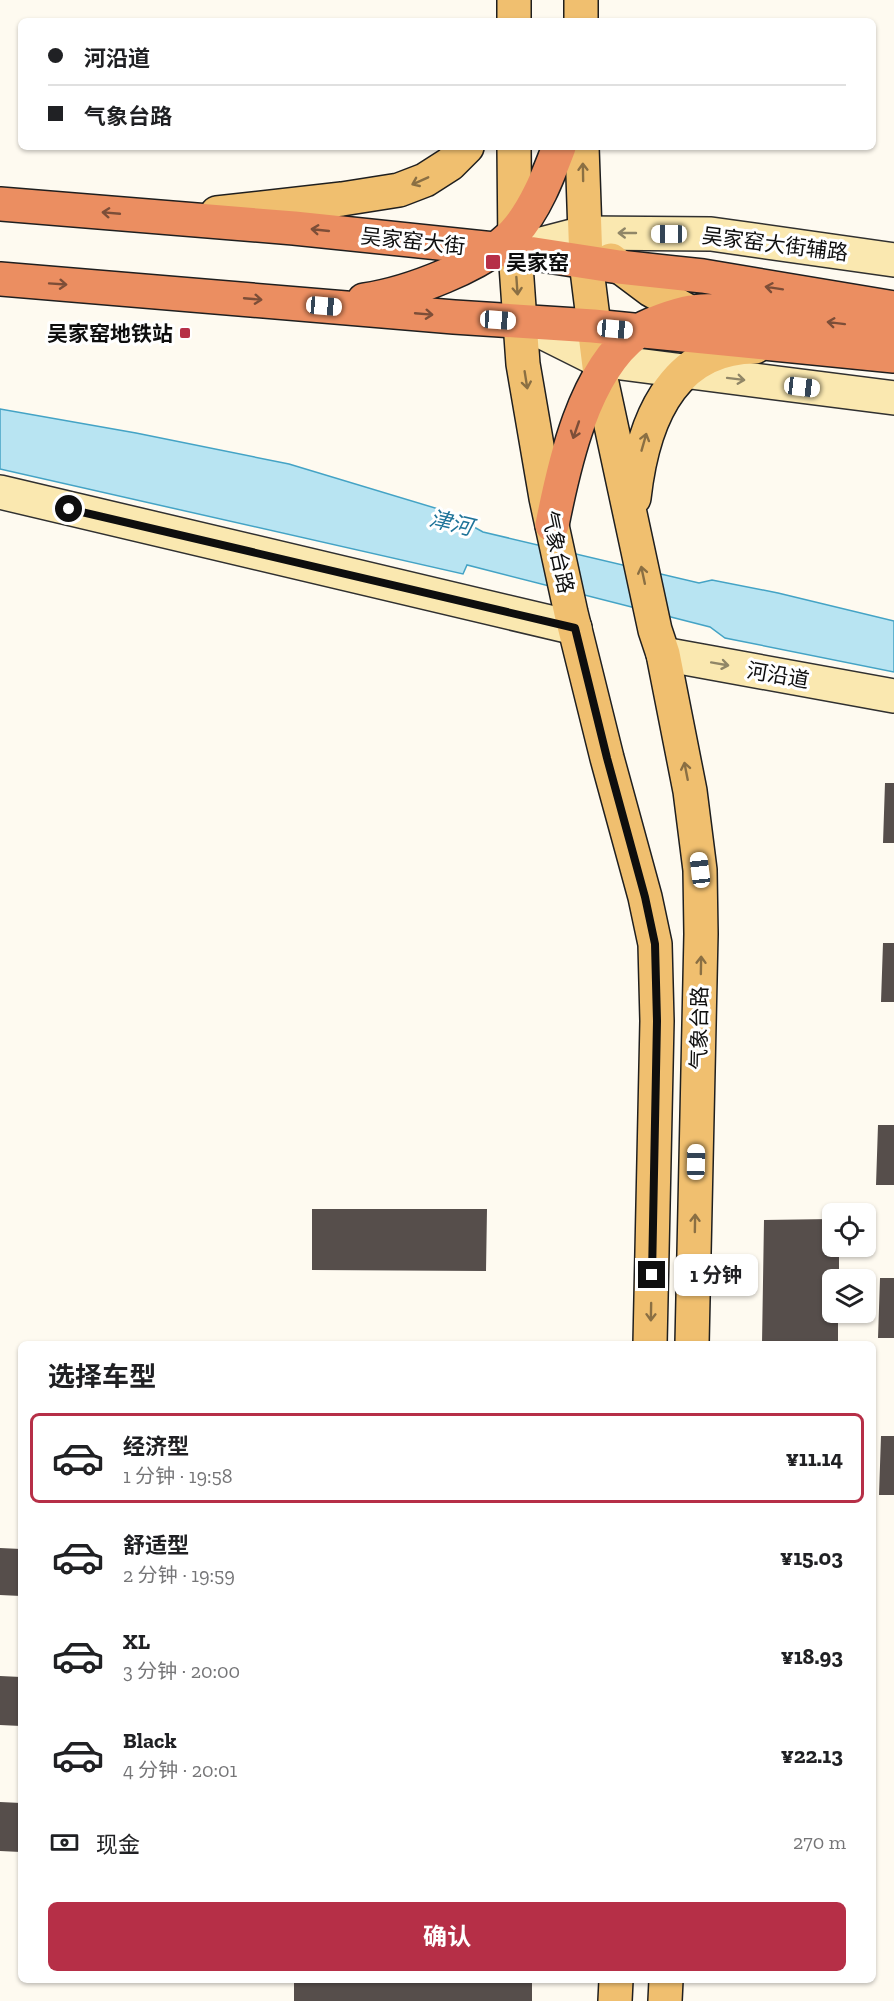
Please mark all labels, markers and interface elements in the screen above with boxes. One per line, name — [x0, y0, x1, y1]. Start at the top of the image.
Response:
text: 河沿道 — [84, 45, 150, 72]
text: 气象台路 — [84, 103, 172, 130]
one-way arrow — [577, 163, 588, 183]
one-way arrow — [412, 176, 430, 187]
one-way arrow — [101, 207, 121, 218]
street label: 吴家窑大街 — [359, 223, 467, 259]
street label: 吴家窑大街辅路 — [701, 223, 849, 265]
one-way arrow — [310, 225, 330, 236]
car — [651, 225, 687, 243]
one-way arrow — [618, 227, 638, 239]
place label: 吴家窑 — [506, 250, 569, 275]
marker: 吴家窑 — [484, 253, 502, 271]
one-way arrow — [512, 276, 523, 296]
one-way arrow — [48, 278, 68, 289]
one-way arrow — [765, 282, 784, 293]
one-way arrow — [242, 294, 262, 305]
car — [305, 295, 343, 317]
one-way arrow — [414, 309, 433, 320]
car — [479, 310, 517, 330]
one-way arrow — [826, 317, 846, 328]
car — [596, 318, 634, 340]
place label: 吴家窑地铁站 — [47, 321, 173, 346]
marker: 吴家窑地铁站 — [178, 326, 192, 340]
one-way arrow — [520, 369, 531, 389]
one-way arrow — [725, 373, 745, 384]
car — [783, 376, 821, 398]
one-way arrow — [570, 420, 581, 439]
one-way arrow — [639, 433, 650, 452]
route start — [55, 495, 82, 522]
water label: 津河 — [427, 505, 479, 542]
street label: 气象台路 — [537, 508, 579, 596]
one-way arrow — [637, 566, 648, 585]
street label: 河沿道 — [745, 657, 811, 693]
one-way arrow — [710, 659, 730, 670]
one-way arrow — [680, 761, 691, 781]
car — [689, 851, 711, 889]
one-way arrow — [695, 955, 707, 975]
street label: 气象台路 — [686, 986, 712, 1070]
car — [687, 1144, 705, 1180]
map controls — [822, 1203, 876, 1323]
button: locate — [822, 1203, 876, 1257]
one-way arrow — [689, 1213, 701, 1233]
callout: 1 分钟 — [673, 1254, 757, 1296]
route end — [638, 1261, 665, 1288]
text: 1 分钟 — [690, 1263, 742, 1287]
button: layers — [822, 1269, 876, 1323]
one-way arrow — [645, 1302, 657, 1322]
text: 选择车型 — [48, 1361, 156, 1393]
icon: car — [51, 1431, 105, 1485]
text: 经济型 — [123, 1433, 189, 1460]
text: ¥11.14 — [786, 1445, 843, 1472]
text: 1 分钟 · 19:58 — [123, 1464, 233, 1488]
icon: car — [51, 1530, 105, 1584]
text: 舒适型 — [123, 1532, 189, 1559]
text: ¥15.03 — [780, 1544, 843, 1571]
text: 2 分钟 · 19:59 — [123, 1563, 235, 1587]
text: XL — [123, 1628, 150, 1655]
icon: car — [51, 1629, 105, 1683]
text: ¥18.93 — [781, 1643, 843, 1670]
text: 3 分钟 · 20:00 — [123, 1659, 240, 1683]
text: Black — [123, 1727, 177, 1754]
icon: car — [51, 1728, 105, 1782]
text: ¥22.13 — [781, 1742, 843, 1769]
text: 4 分钟 · 20:01 — [123, 1758, 237, 1782]
icon: cash — [48, 1826, 81, 1859]
text: 270 m — [793, 1830, 846, 1854]
text: 现金 — [96, 1831, 140, 1858]
button: 确认 — [48, 1902, 846, 1971]

